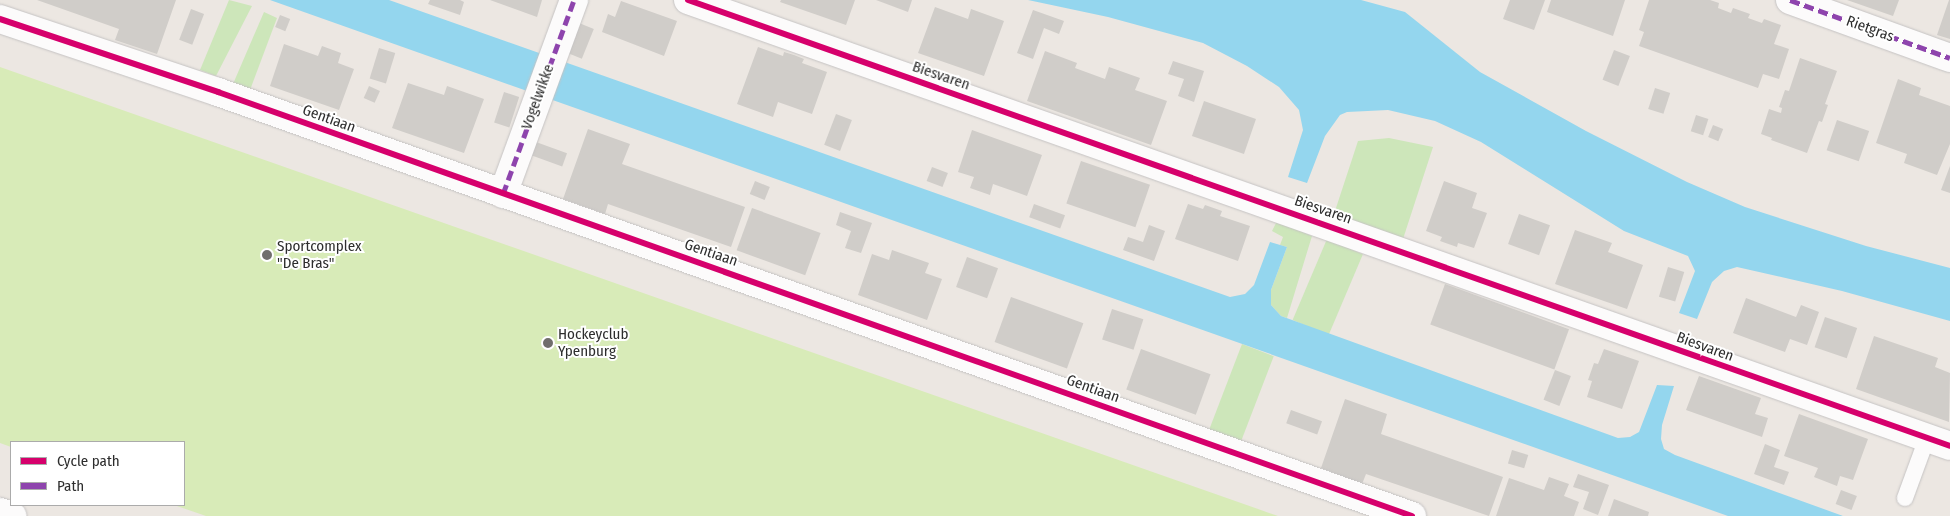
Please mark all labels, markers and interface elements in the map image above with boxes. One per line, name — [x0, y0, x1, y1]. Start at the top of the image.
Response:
street label: Rietgras — [1844, 12, 1896, 46]
street label: Biesvaren — [910, 58, 972, 94]
street label: Vogelwikke — [518, 62, 558, 132]
street label: Gentiaan — [300, 101, 358, 137]
street label: Biesvaren — [1292, 192, 1354, 228]
street label: Gentiaan — [682, 236, 740, 270]
place label: Sportcomplex "De Bras" — [277, 237, 361, 272]
marker: Sportcomplex "De Bras" — [261, 249, 273, 261]
place label: Hockeyclub Ypenburg — [558, 325, 628, 360]
street label: Biesvaren — [1674, 328, 1736, 366]
marker: Hockeyclub Ypenburg — [542, 337, 554, 349]
street label: Gentiaan — [1064, 371, 1122, 407]
legend — [10, 441, 185, 506]
text: Cycle path — [57, 452, 120, 470]
text: Path — [57, 477, 84, 495]

